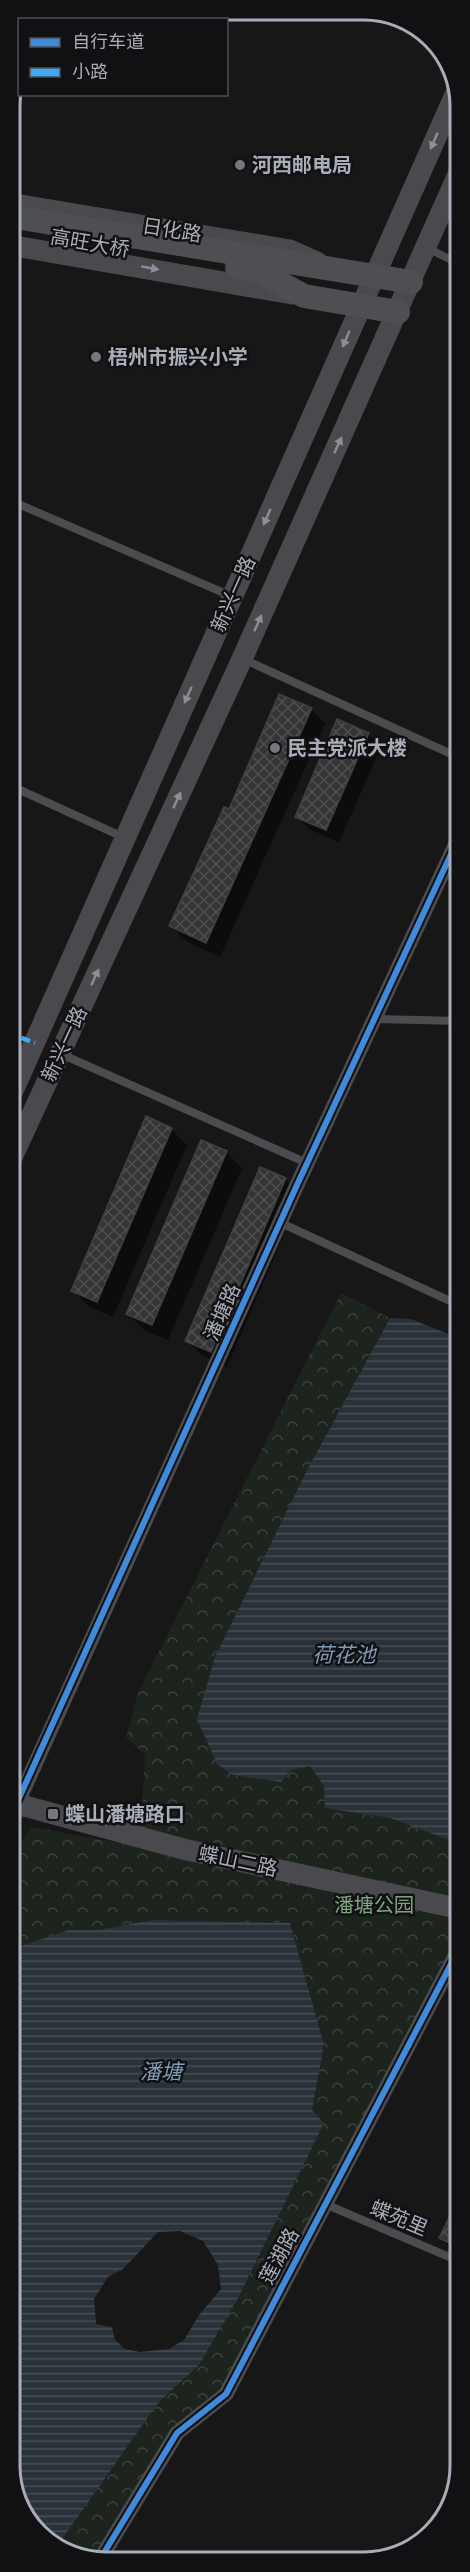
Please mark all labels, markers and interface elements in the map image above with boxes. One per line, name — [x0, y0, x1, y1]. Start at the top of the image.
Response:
legend — [18, 18, 228, 96]
text: 自行车道 — [72, 29, 144, 53]
text: 小路 — [72, 59, 108, 83]
one-way arrow — [429, 133, 439, 151]
place label: 河西邮电局 — [252, 151, 352, 178]
marker: 河西邮电局 — [233, 158, 247, 172]
street label: 日化路 — [140, 211, 204, 248]
street label: 高旺大桥 — [48, 222, 132, 263]
one-way arrow — [140, 264, 159, 273]
one-way arrow — [342, 330, 351, 347]
place label: 梧州市振兴小学 — [108, 343, 248, 370]
marker: 梧州市振兴小学 — [89, 350, 103, 364]
one-way arrow — [333, 436, 342, 453]
one-way arrow — [262, 508, 272, 526]
street label: 新兴一路 — [204, 552, 261, 636]
one-way arrow — [253, 613, 263, 631]
one-way arrow — [184, 687, 193, 704]
place label: 民主党派大楼 — [287, 734, 407, 761]
marker: 民主党派大楼 — [268, 741, 282, 755]
one-way arrow — [172, 791, 182, 809]
one-way arrow — [91, 969, 100, 986]
street label: 新兴一路 — [34, 1002, 93, 1086]
street label: 潘塘路 — [197, 1279, 246, 1345]
water label: 荷花池 — [313, 1640, 377, 1668]
place label: 蝶山潘塘路口 — [65, 1800, 185, 1827]
marker: 蝶山潘塘路口 — [46, 1807, 60, 1821]
street label: 蝶山二路 — [196, 1839, 280, 1882]
park label: 潘塘公园 — [334, 1891, 414, 1918]
water label: 潘塘 — [140, 2057, 185, 2085]
street label: 蝶苑里 — [366, 2193, 432, 2242]
street label: 莲湖路 — [253, 2223, 305, 2289]

